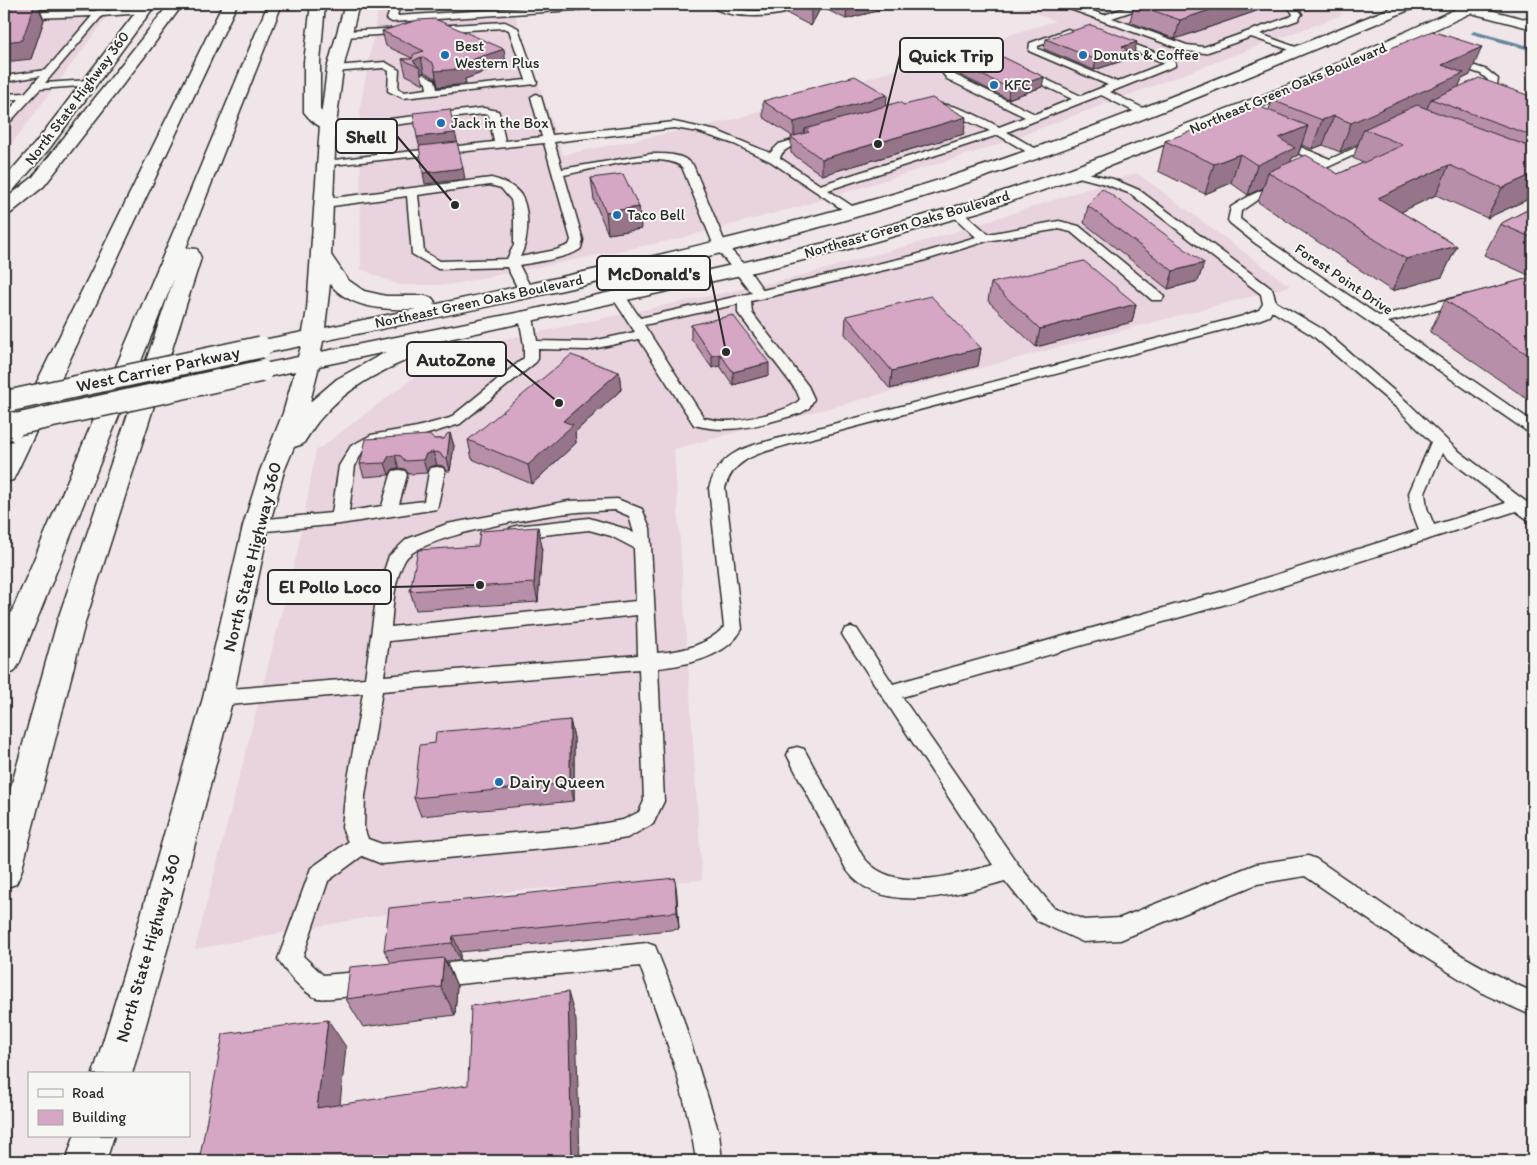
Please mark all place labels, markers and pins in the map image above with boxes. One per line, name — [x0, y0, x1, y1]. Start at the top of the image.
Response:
place label: Best Western Plus — [455, 37, 540, 72]
callout: Quick Trip — [900, 38, 1003, 72]
place label: Donuts & Coffee — [1093, 46, 1199, 64]
marker: Best Western Plus — [439, 49, 451, 61]
marker: Donuts & Coffee — [1077, 49, 1089, 61]
place label: KFC — [1004, 76, 1031, 94]
marker: KFC — [988, 79, 1000, 91]
place label: Jack in the Box — [451, 114, 549, 132]
marker: Jack in the Box — [435, 117, 447, 129]
callout: Shell — [336, 119, 397, 153]
place label: Taco Bell — [627, 206, 686, 224]
marker: Taco Bell — [611, 209, 623, 221]
callout: McDonald's — [597, 256, 710, 290]
callout: AutoZone — [407, 342, 506, 376]
callout: El Pollo Loco — [268, 570, 391, 604]
place label: Dairy Queen — [509, 771, 605, 793]
marker: Dairy Queen — [493, 776, 505, 788]

